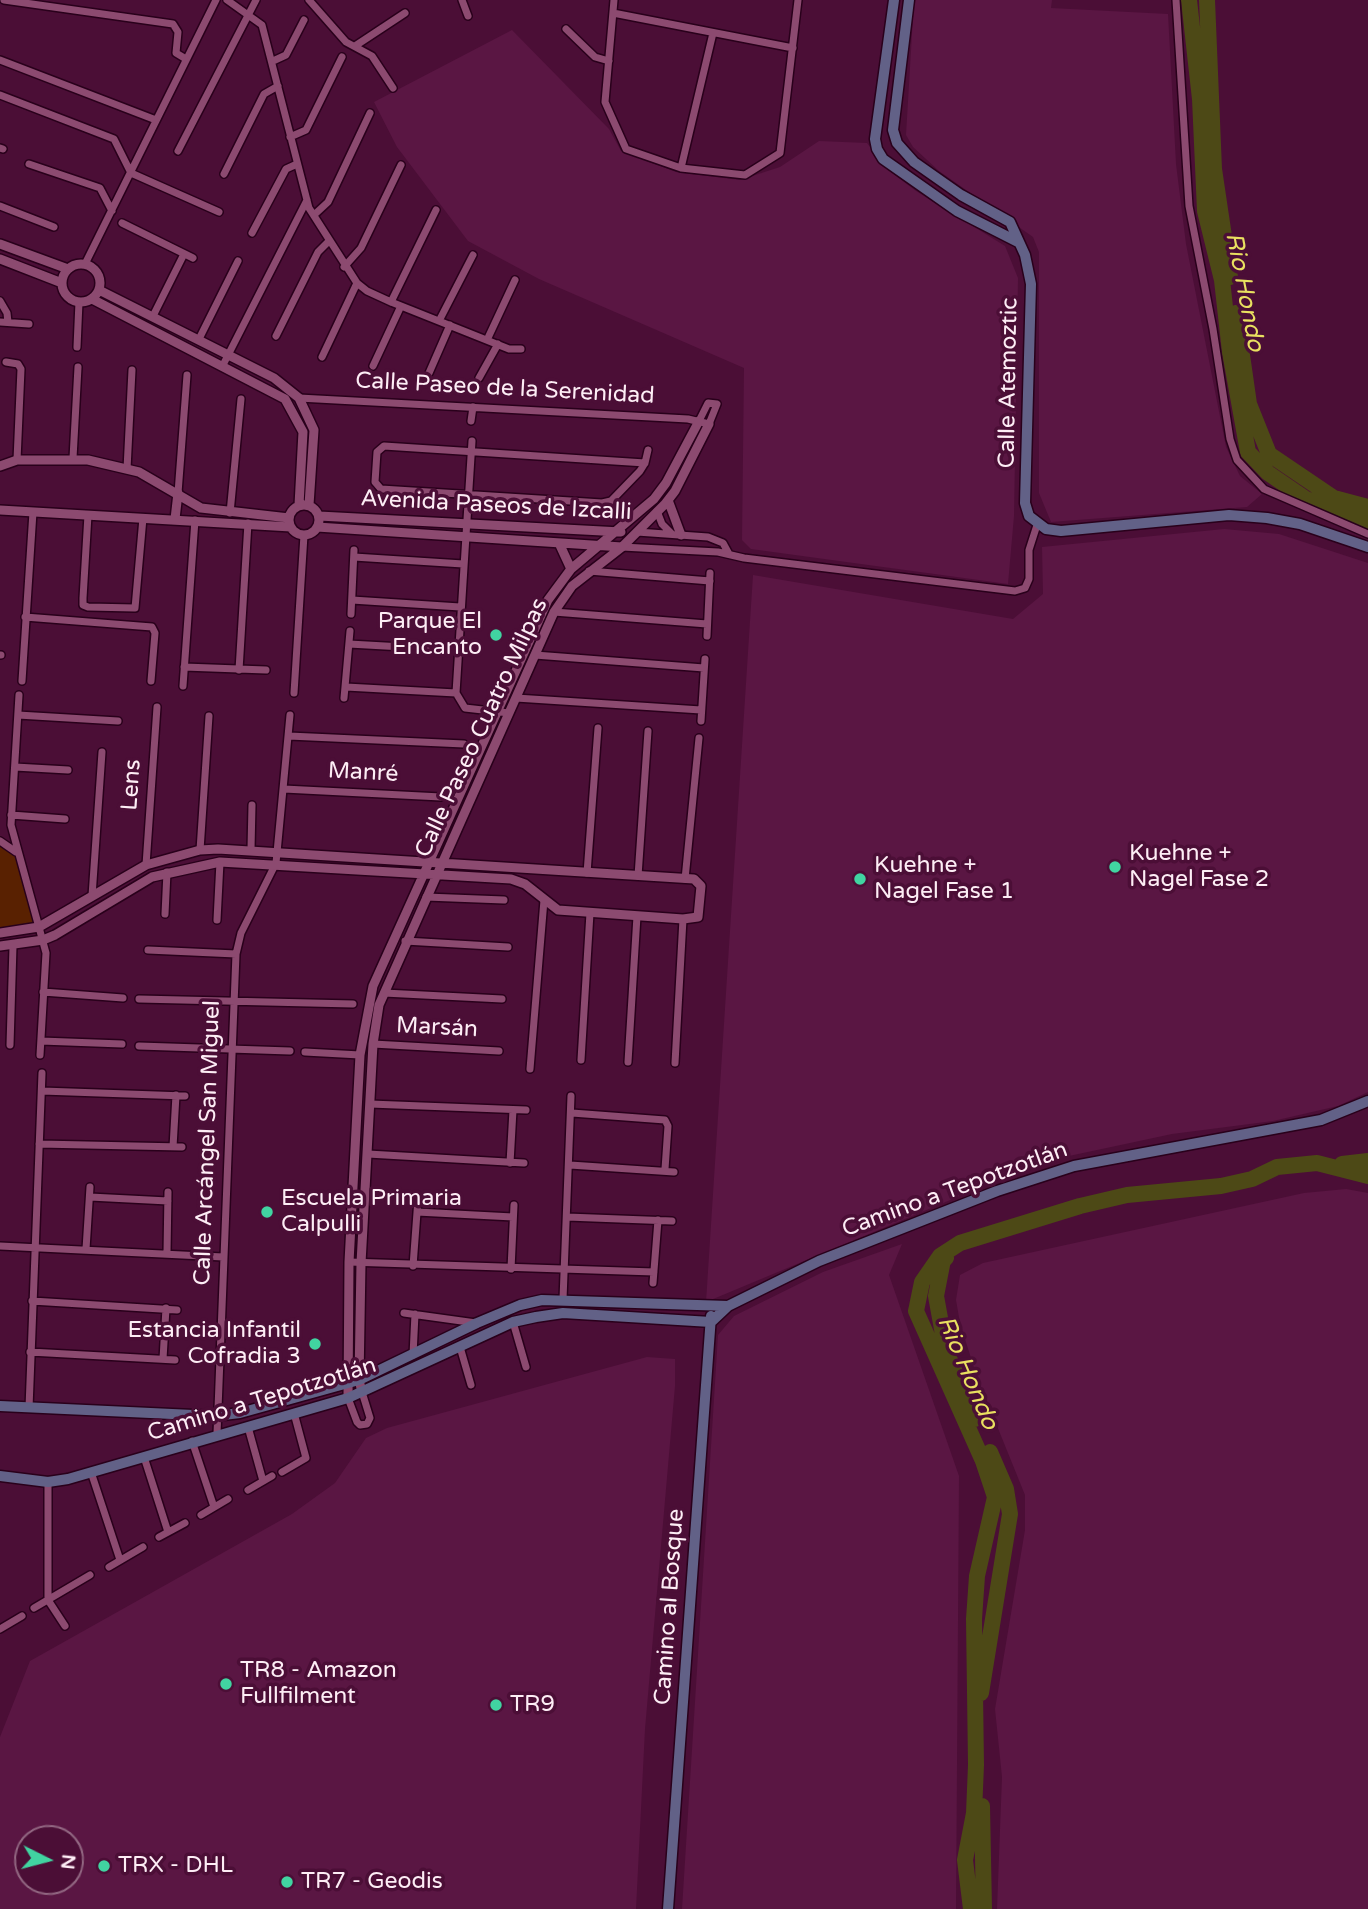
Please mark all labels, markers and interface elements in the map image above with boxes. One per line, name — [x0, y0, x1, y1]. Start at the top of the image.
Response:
water label: Rio Hondo — [1218, 230, 1270, 354]
street label: Calle Atemoztic — [994, 297, 1024, 469]
street label: Calle Paseo de la Serenidad — [355, 367, 655, 411]
street label: Avenida Paseos de Izcalli — [360, 485, 632, 527]
street label: Calle Paseo Cuatro Milpas — [410, 594, 554, 862]
place label: Parque El Encanto — [378, 608, 482, 662]
marker: Parque El Encanto — [488, 627, 504, 643]
street label: Manré — [327, 757, 399, 789]
street label: Lens — [116, 758, 148, 812]
place label: Kuehne + Nagel Fase 2 — [1129, 840, 1269, 894]
place label: Kuehne + Nagel Fase 1 — [874, 852, 1014, 906]
marker: Kuehne + Nagel Fase 2 — [1107, 859, 1123, 875]
marker: Kuehne + Nagel Fase 1 — [852, 871, 868, 887]
street label: Calle Arcángel San Miguel — [189, 1000, 227, 1286]
street label: Marsán — [395, 1012, 479, 1044]
street label: Camino a Tepotzotlán — [838, 1136, 1072, 1244]
place label: Escuela Primaria Calpulli — [281, 1185, 462, 1239]
marker: Escuela Primaria Calpulli — [259, 1204, 275, 1220]
water label: Rio Hondo — [930, 1312, 1004, 1434]
place label: Estancia Infantil Cofradia 3 — [128, 1317, 301, 1371]
marker: Estancia Infantil Cofradia 3 — [307, 1336, 323, 1352]
street label: Camino a Tepotzotlán — [144, 1352, 380, 1448]
street label: Camino al Bosque — [649, 1508, 691, 1706]
place label: TR8 - Amazon Fullfilment — [240, 1657, 397, 1711]
marker: TR8 - Amazon Fullfilment — [218, 1676, 234, 1692]
place label: TR9 — [510, 1691, 555, 1719]
marker: TR9 — [488, 1697, 504, 1713]
north arrow — [14, 1825, 84, 1895]
place label: TRX - DHL — [118, 1852, 233, 1880]
text: N — [56, 1853, 80, 1871]
marker: TRX - DHL — [96, 1858, 112, 1874]
place label: TR7 - Geodis — [301, 1868, 443, 1896]
marker: TR7 - Geodis — [279, 1874, 295, 1890]

